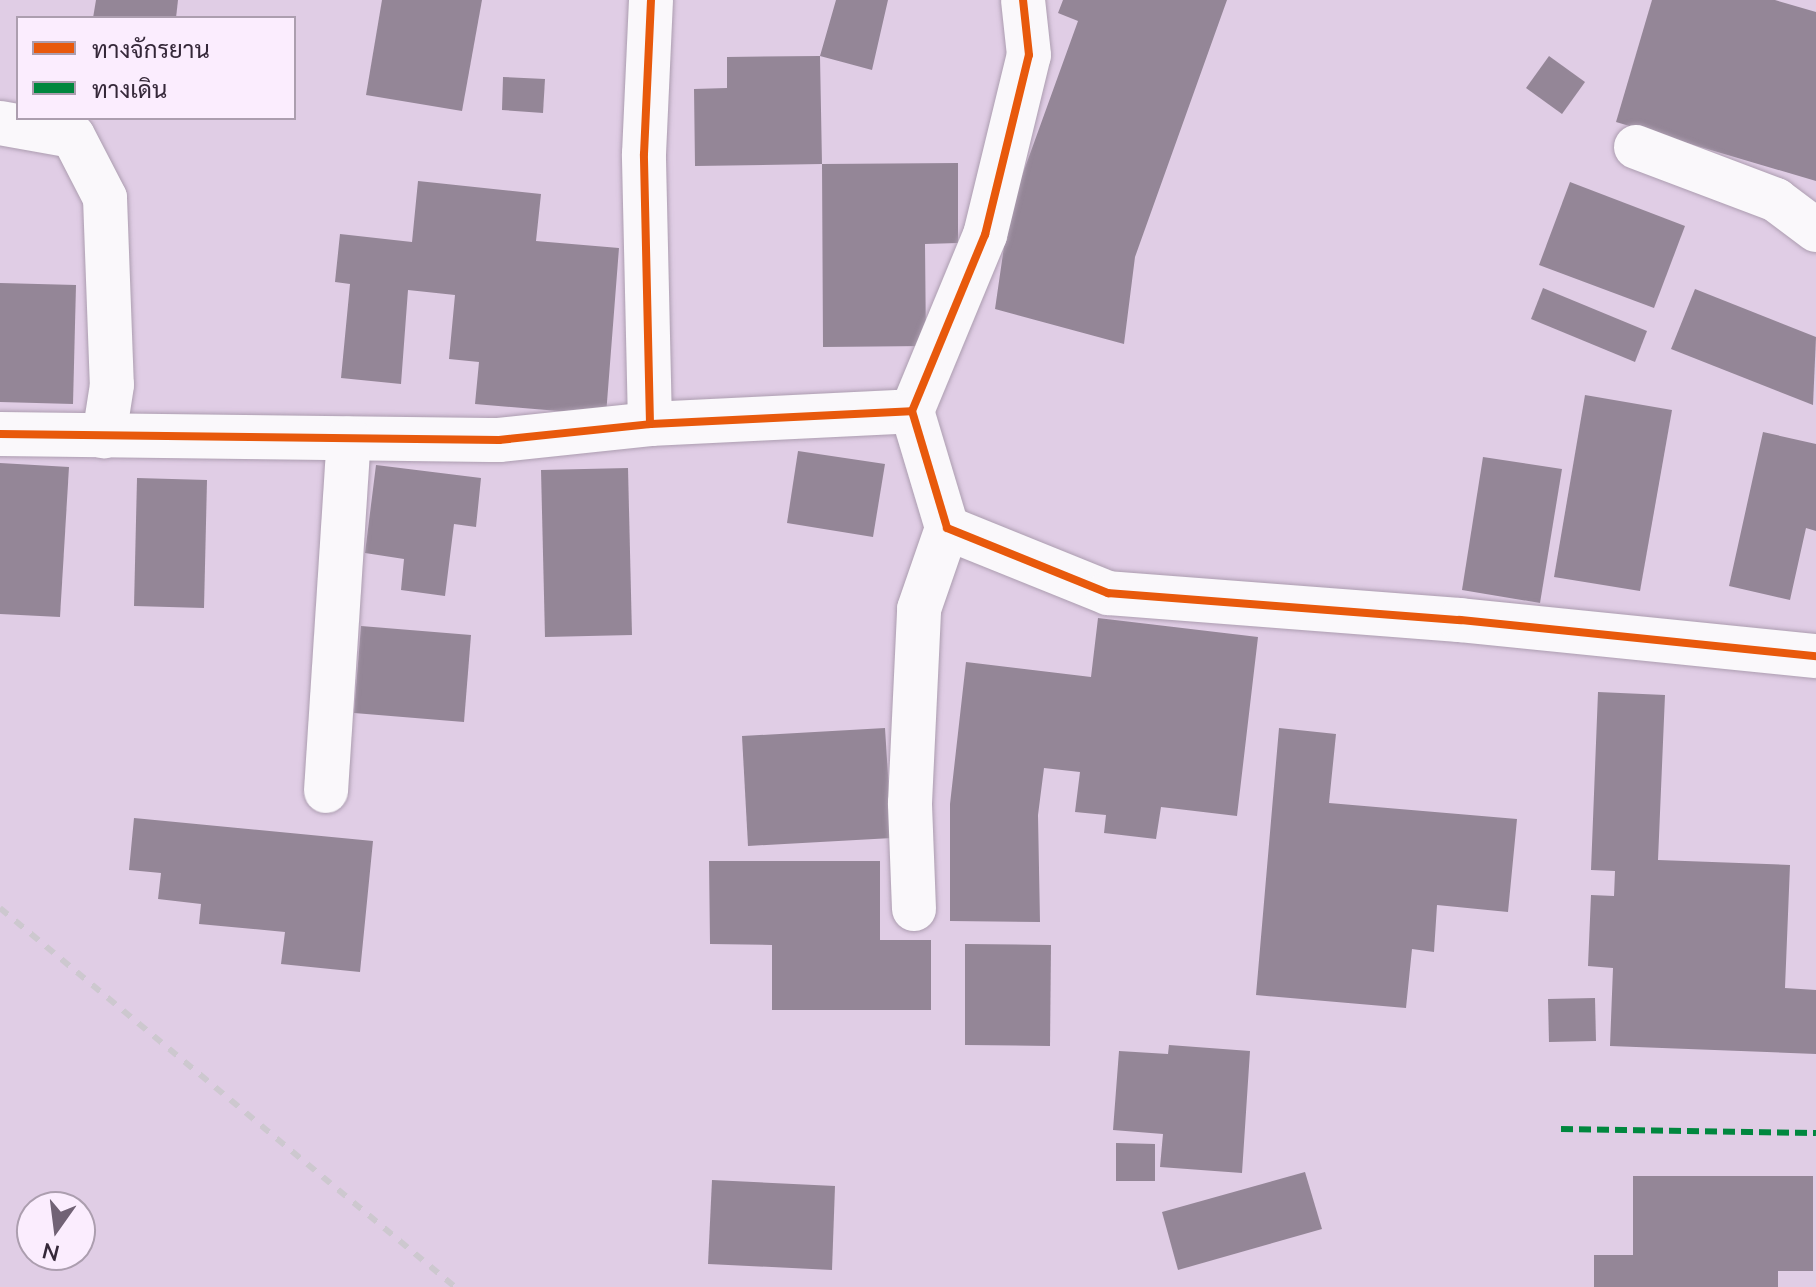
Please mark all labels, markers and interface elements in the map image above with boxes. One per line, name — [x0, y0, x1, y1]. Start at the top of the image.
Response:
legend — [16, 16, 296, 120]
text: ทางจักรยาน — [92, 34, 210, 64]
text: ทางเดิน — [92, 74, 167, 104]
north arrow — [16, 1191, 96, 1271]
text: N — [39, 1237, 62, 1268]

